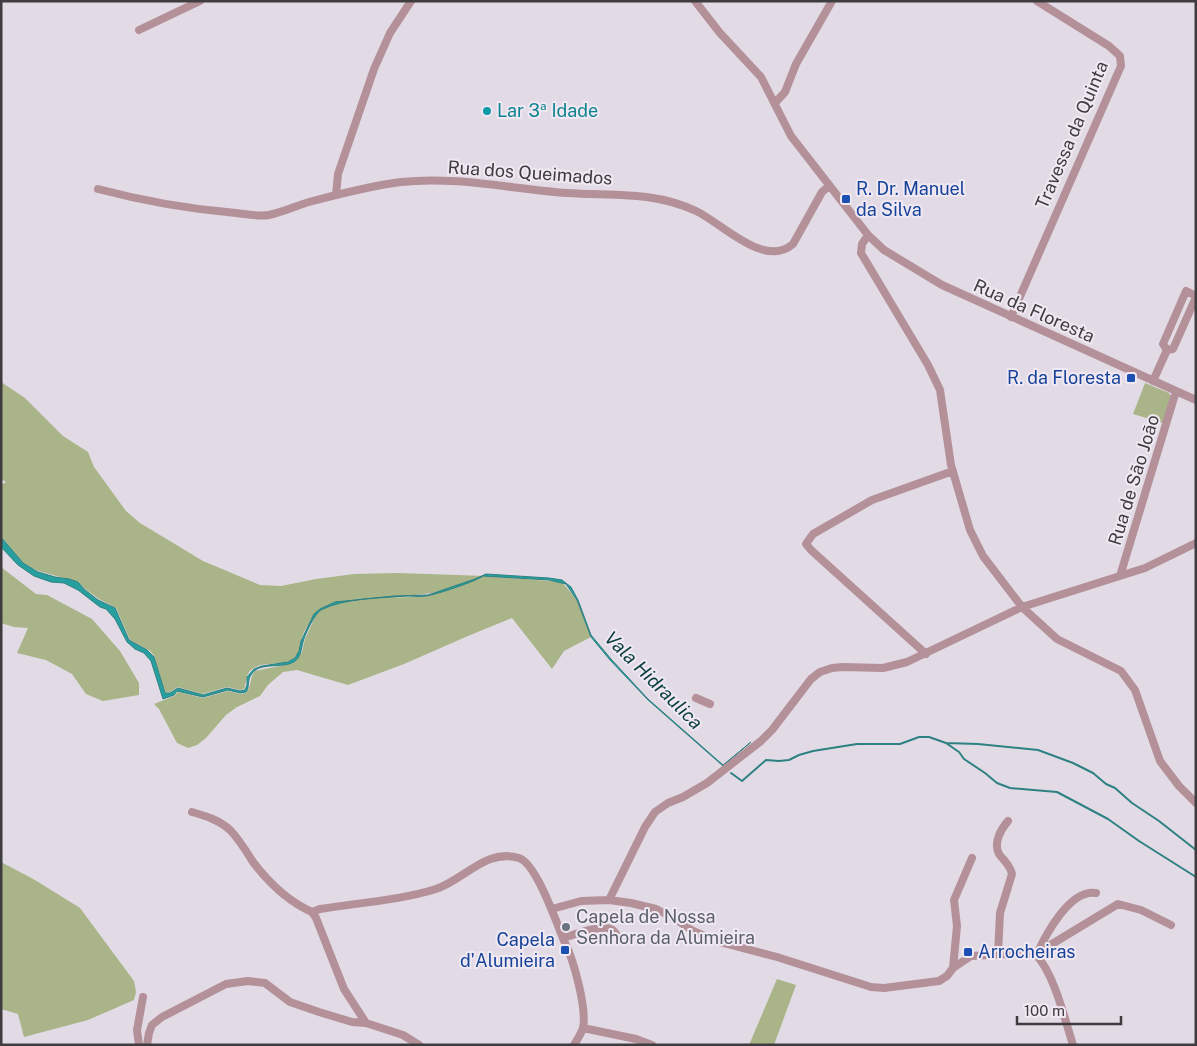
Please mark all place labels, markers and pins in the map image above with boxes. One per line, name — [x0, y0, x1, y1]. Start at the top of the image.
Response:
place label: Lar 3ª Idade — [497, 100, 598, 121]
marker: Lar 3ª Idade — [481, 105, 493, 117]
place label: R. Dr. Manuel da Silva — [856, 178, 965, 220]
marker: R. Dr. Manuel da Silva — [840, 193, 852, 205]
place label: R. da Floresta — [1007, 367, 1121, 388]
marker: R. da Floresta — [1125, 372, 1137, 384]
place label: Capela de Nossa Senhora da Alumieira — [576, 906, 755, 948]
marker: Capela de Nossa Senhora da Alumieira — [560, 921, 572, 933]
place label: Capela d'Alumieira — [460, 929, 555, 971]
place label: Arrocheiras — [978, 941, 1075, 962]
marker: Capela d'Alumieira — [559, 944, 571, 956]
marker: Arrocheiras — [962, 946, 974, 958]

